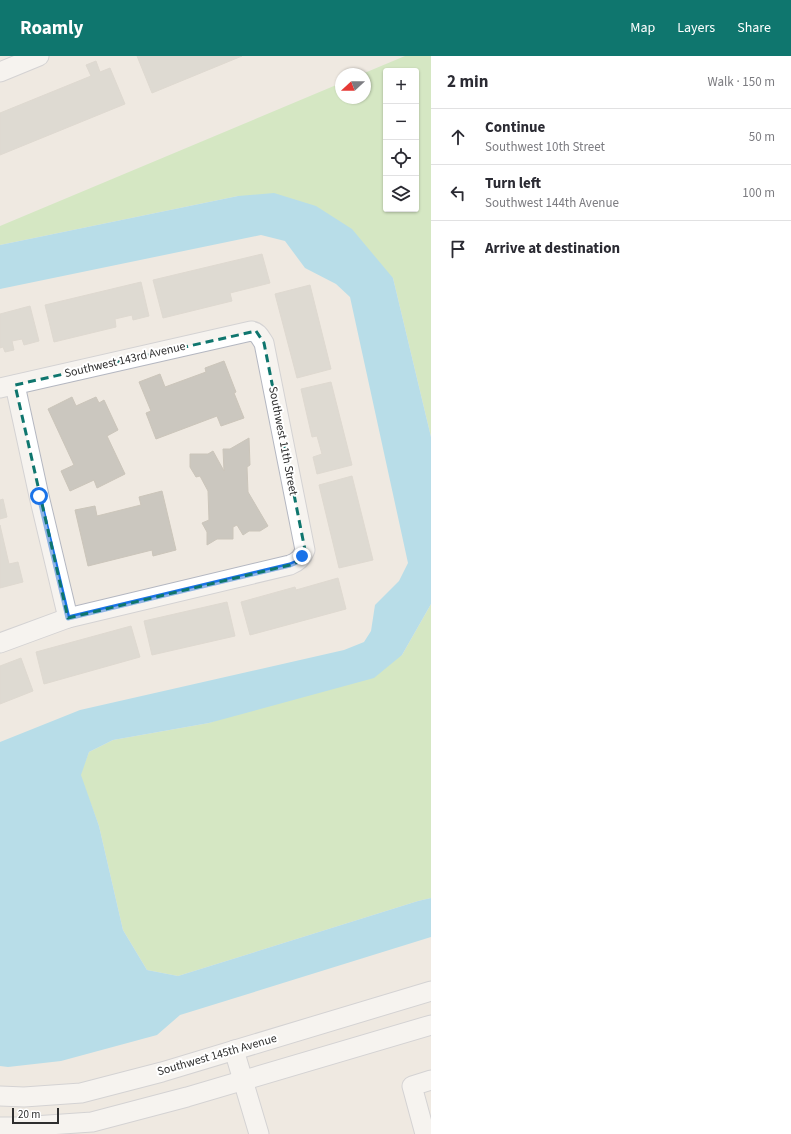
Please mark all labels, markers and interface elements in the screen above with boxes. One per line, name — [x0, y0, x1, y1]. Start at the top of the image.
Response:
text: Roamly — [20, 15, 83, 42]
text: Map — [630, 18, 655, 38]
text: Layers — [677, 18, 715, 38]
text: Share — [737, 18, 771, 38]
north arrow — [335, 68, 371, 104]
map controls — [383, 68, 419, 212]
button: + — [383, 68, 419, 104]
text: 2 min — [447, 70, 488, 94]
text: Walk · 150 m — [707, 73, 775, 91]
button: − — [383, 104, 419, 140]
text: Continue — [485, 117, 545, 138]
icon: ahead — [447, 126, 469, 148]
text: 50 m — [749, 128, 775, 146]
text: Southwest 10th Street — [485, 138, 605, 156]
button: locate — [383, 140, 419, 176]
text: Turn left — [485, 173, 541, 194]
button: layers — [383, 176, 419, 212]
icon: left — [447, 182, 469, 204]
text: 100 m — [742, 184, 775, 202]
text: Southwest 144th Avenue — [485, 194, 619, 212]
icon: arrive — [447, 238, 469, 260]
text: Arrive at destination — [485, 238, 620, 259]
street label: Southwest 143rd Avenue — [63, 338, 187, 382]
street label: Southwest 11th Street — [264, 385, 302, 497]
route start — [30, 487, 48, 505]
route end — [293, 547, 311, 565]
street label: Southwest 145th Avenue — [155, 1030, 279, 1080]
scale bar — [12, 1106, 59, 1125]
text: 20 m — [18, 1107, 40, 1122]

